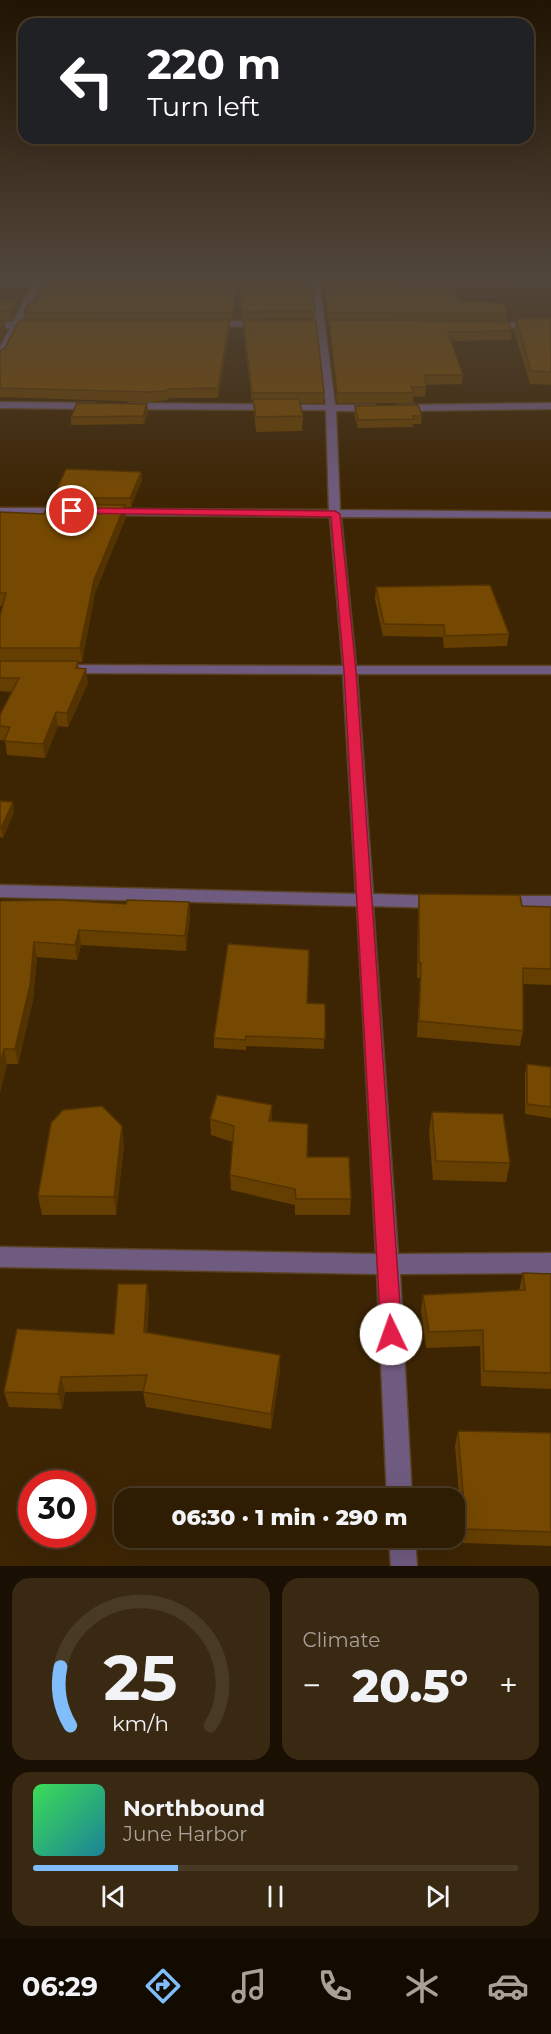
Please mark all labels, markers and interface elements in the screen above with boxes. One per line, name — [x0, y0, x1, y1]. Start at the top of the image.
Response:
text: 220 m — [147, 38, 281, 90]
icon: left — [48, 42, 126, 120]
text: Turn left — [147, 90, 260, 123]
pin — [46, 485, 97, 536]
icon: arrive — [55, 494, 88, 527]
position arrow — [359, 1302, 423, 1366]
speed limit sign: 30 — [18, 1470, 96, 1548]
text: 06:30 · 1 min · 290 m — [171, 1504, 408, 1531]
text: Climate — [303, 1628, 380, 1652]
text: 25 — [104, 1640, 178, 1716]
text: 20.5° — [352, 1658, 468, 1713]
text: − — [303, 1665, 321, 1705]
text: + — [499, 1665, 518, 1705]
text: km/h — [112, 1710, 169, 1736]
text: Northbound — [123, 1795, 265, 1822]
text: June Harbor — [123, 1822, 247, 1846]
icon: previous — [97, 1880, 130, 1913]
icon: pause — [259, 1880, 292, 1913]
icon: next — [421, 1880, 454, 1913]
icon: directions — [142, 1965, 184, 2007]
icon: music — [228, 1965, 270, 2007]
icon: phone — [314, 1965, 356, 2007]
icon: climate — [401, 1965, 443, 2007]
icon: car — [487, 1965, 529, 2007]
text: 06:29 — [22, 1970, 98, 2003]

